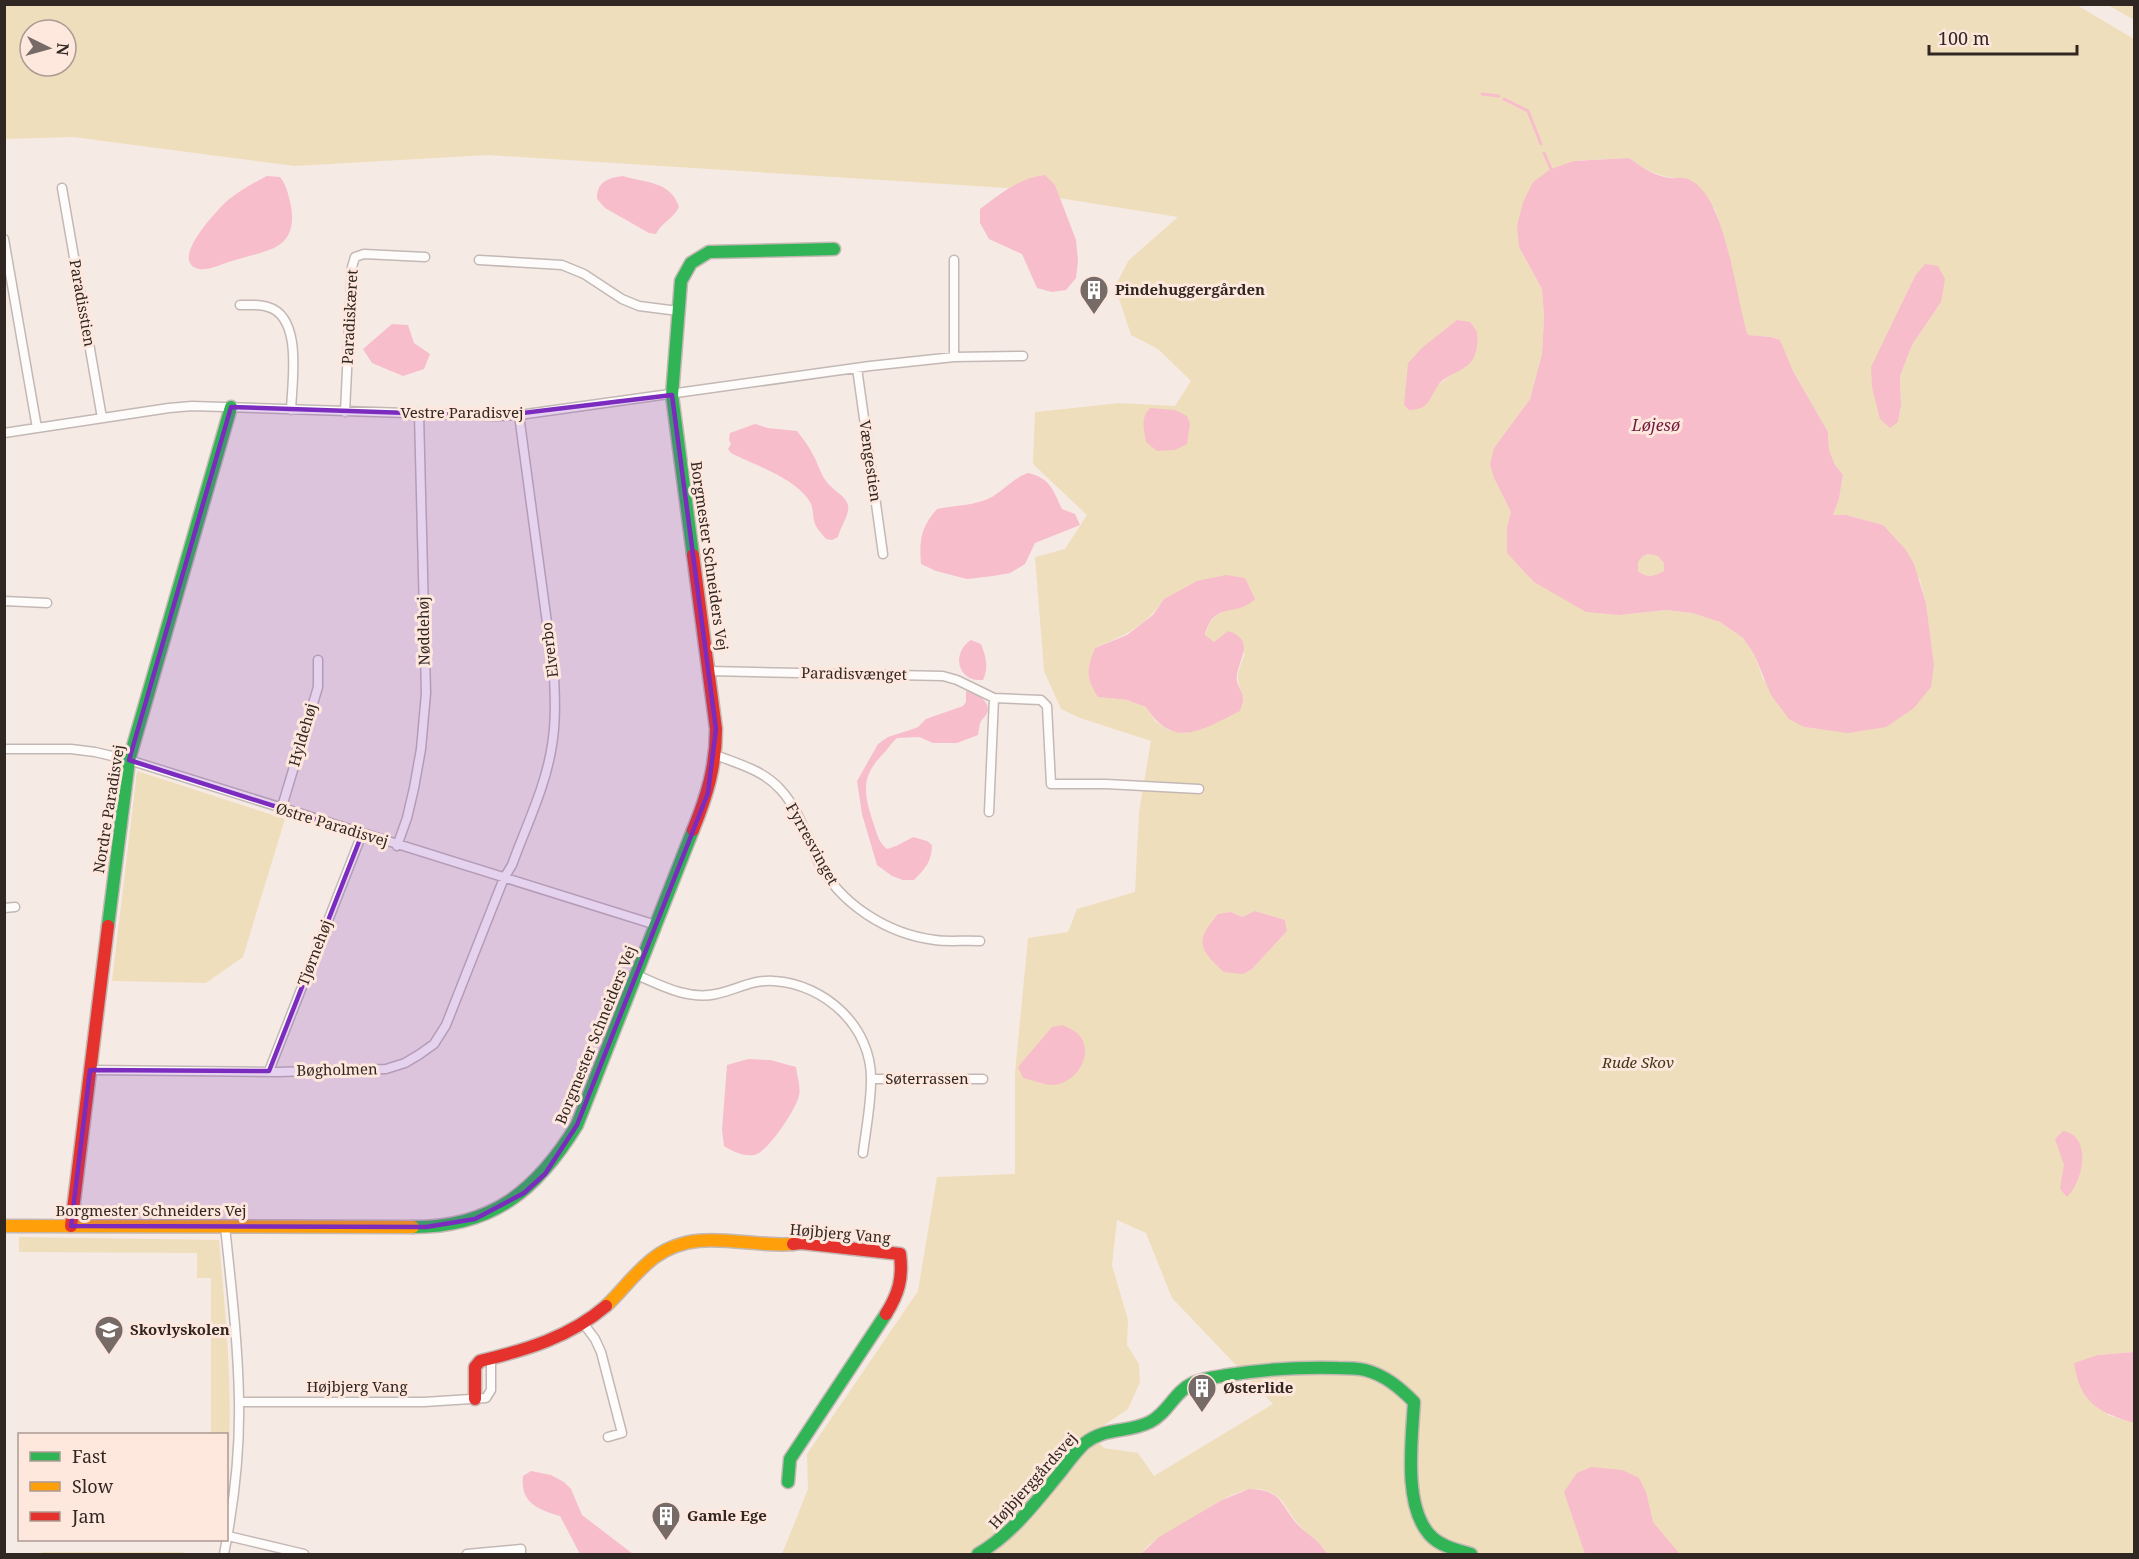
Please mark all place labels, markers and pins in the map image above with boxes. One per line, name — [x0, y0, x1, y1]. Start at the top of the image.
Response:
building icon: Pindehuggergården — [1078, 274, 1110, 316]
place label: Pindehuggergården — [1115, 279, 1265, 299]
school or university icon: Skovlyskolen — [93, 1314, 125, 1356]
place label: Skovlyskolen — [130, 1319, 230, 1339]
building icon: Østerlide — [1186, 1372, 1218, 1414]
place label: Østerlide — [1223, 1377, 1293, 1397]
building icon: Gamle Ege — [650, 1500, 682, 1542]
place label: Gamle Ege — [687, 1505, 767, 1525]

